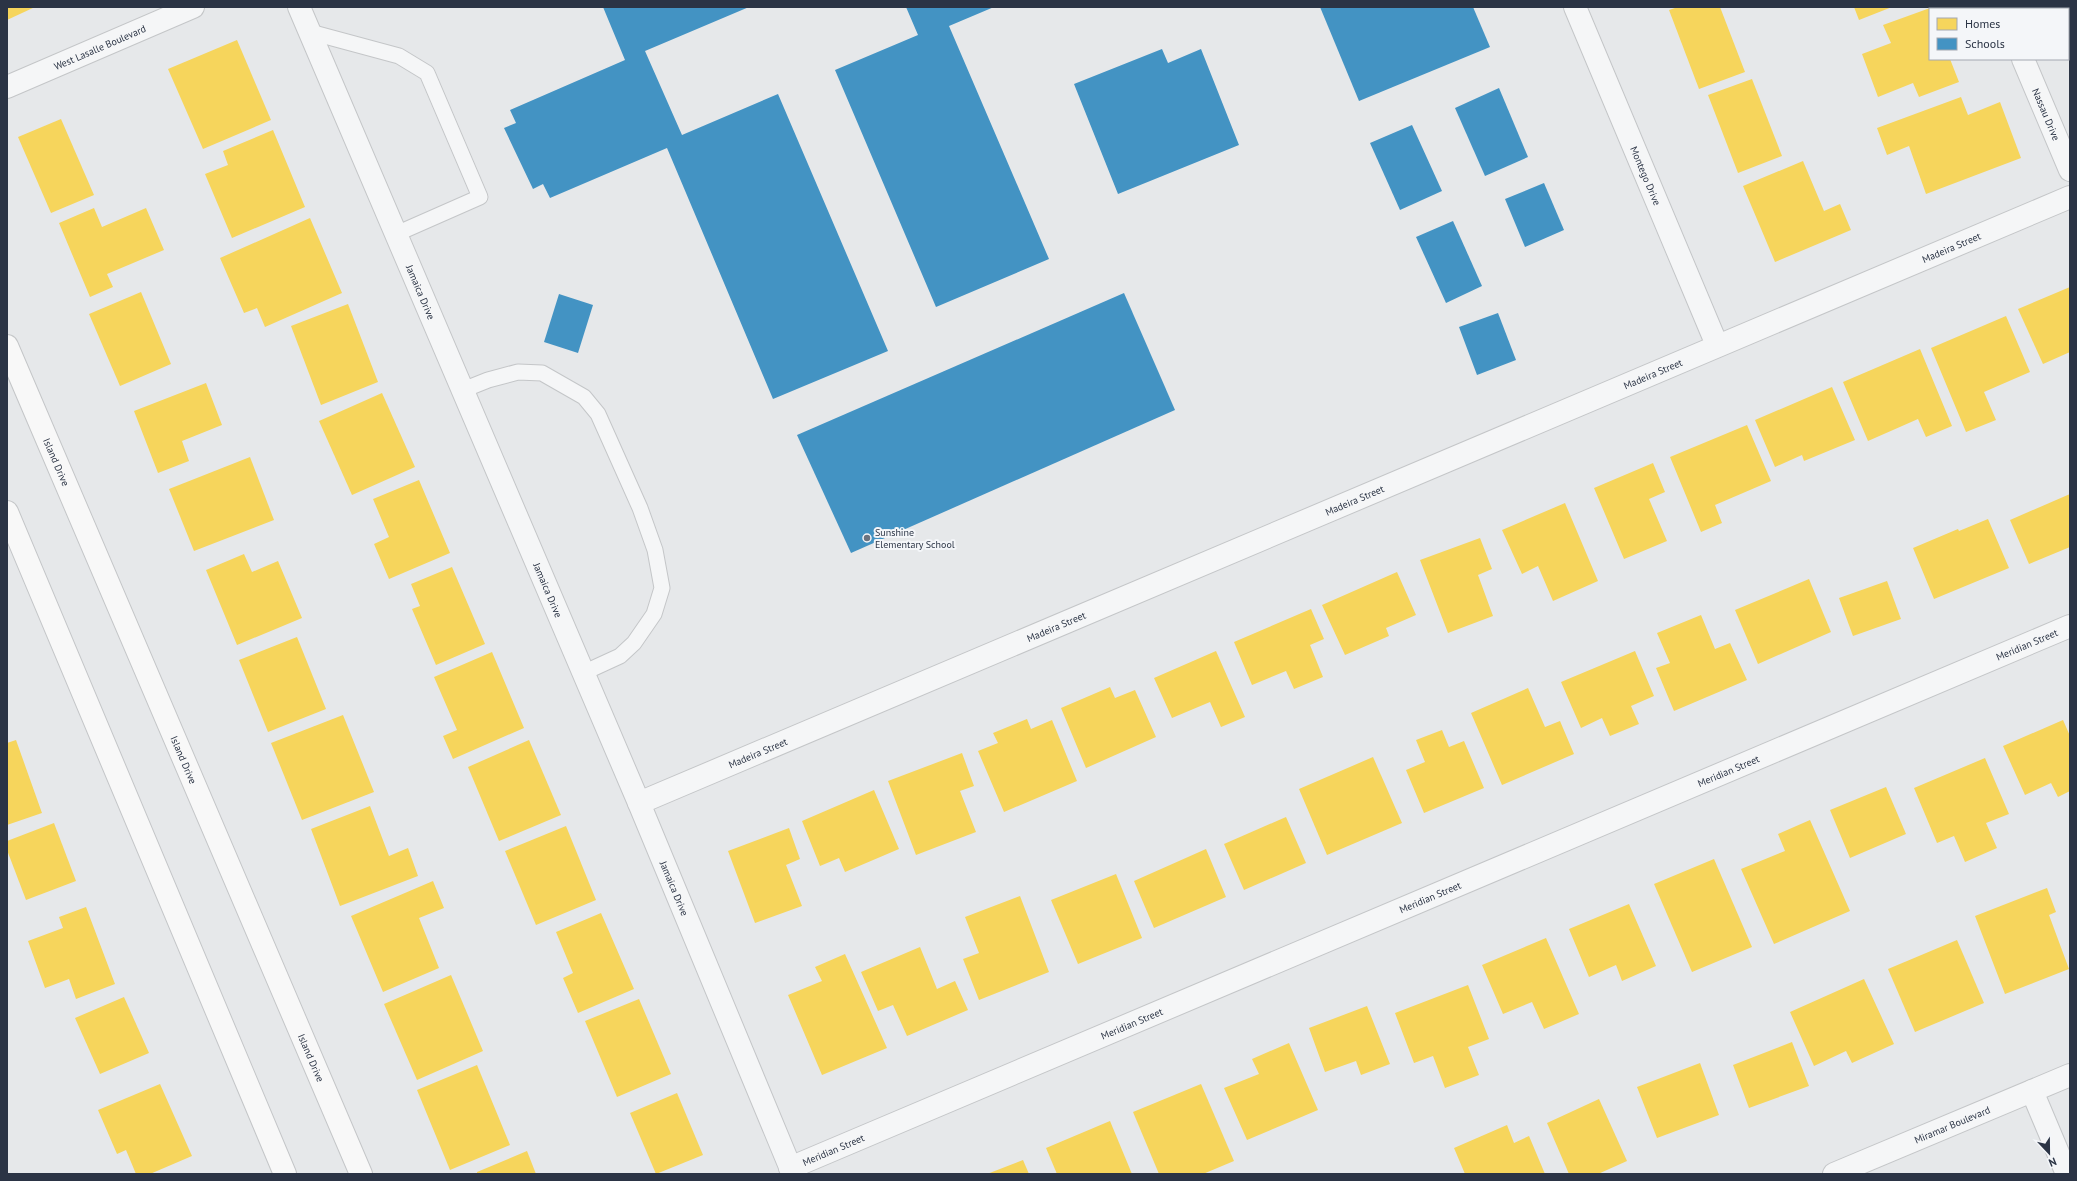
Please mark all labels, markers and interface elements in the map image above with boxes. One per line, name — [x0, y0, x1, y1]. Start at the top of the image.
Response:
legend — [1929, 8, 2069, 60]
text: Homes — [1965, 16, 2000, 31]
street label: West Lasalle Boulevard — [52, 22, 148, 73]
text: Schools — [1965, 36, 2005, 51]
street label: Nassau Drive — [2030, 86, 2063, 142]
street label: Montego Drive — [1628, 144, 1664, 207]
street label: Madeira Street — [1920, 229, 1983, 266]
street label: Jamaica Drive — [403, 262, 438, 321]
street label: Madeira Street — [1621, 355, 1685, 392]
street label: Island Drive — [41, 436, 73, 488]
street label: Madeira Street — [1323, 482, 1386, 518]
place label: Sunshine Elementary School — [875, 526, 955, 551]
marker: Sunshine Elementary School — [862, 533, 872, 543]
street label: Jamaica Drive — [530, 560, 565, 619]
street label: Madeira Street — [1025, 608, 1088, 645]
street label: Meridian Street — [1994, 625, 2060, 663]
street label: Island Drive — [168, 734, 200, 786]
street label: Madeira Street — [726, 734, 790, 771]
street label: Meridian Street — [1695, 752, 1762, 790]
street label: Jamaica Drive — [657, 858, 692, 918]
street label: Meridian Street — [1397, 878, 1463, 916]
street label: Meridian Street — [1099, 1004, 1165, 1042]
street label: Island Drive — [295, 1032, 327, 1084]
street label: Miramar Boulevard — [1912, 1103, 1992, 1146]
street label: Meridian Street — [800, 1131, 867, 1169]
north arrow — [2029, 1133, 2069, 1173]
text: N — [2047, 1154, 2059, 1170]

